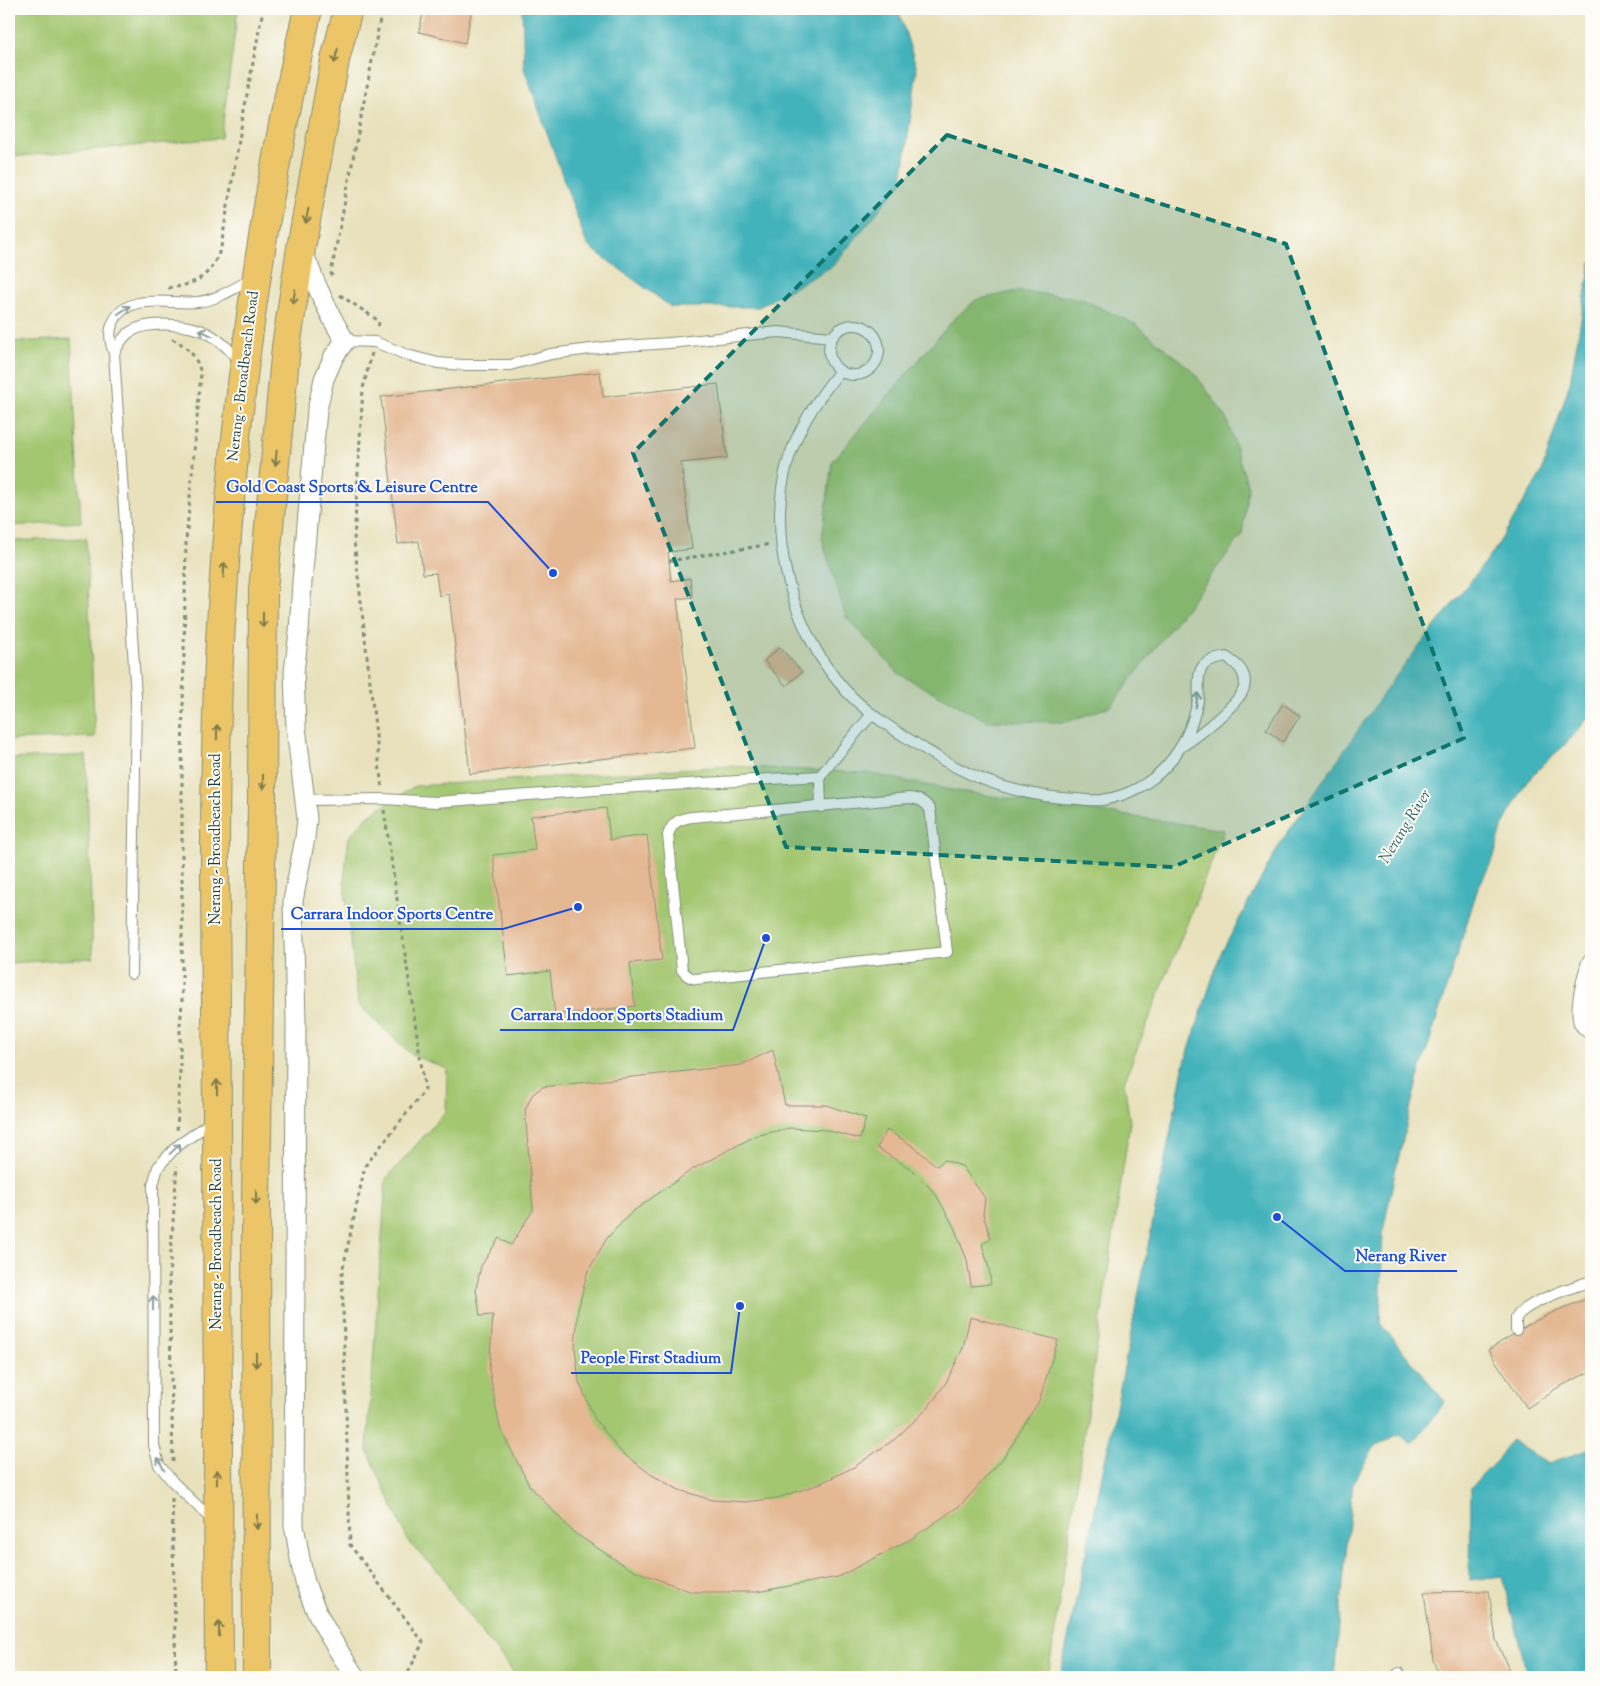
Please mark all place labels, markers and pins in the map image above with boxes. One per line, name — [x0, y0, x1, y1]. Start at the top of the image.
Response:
callout: Gold Coast Sports & Leisure Centre — [216, 471, 488, 502]
callout: Carrara Indoor Sports Centre — [281, 898, 503, 929]
callout: Carrara Indoor Sports Stadium — [500, 999, 733, 1030]
callout: Nerang River — [1345, 1240, 1457, 1271]
callout: People First Stadium — [571, 1342, 731, 1373]

